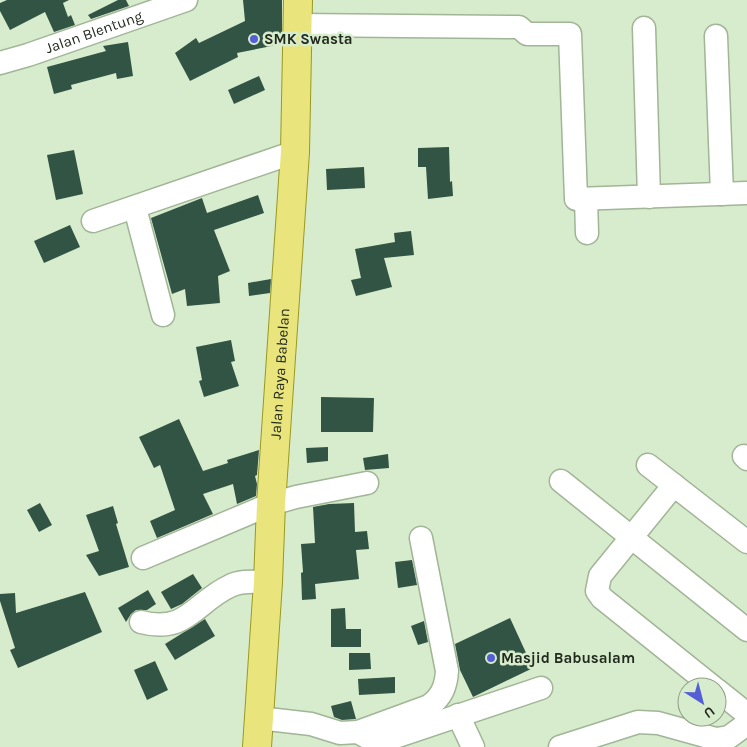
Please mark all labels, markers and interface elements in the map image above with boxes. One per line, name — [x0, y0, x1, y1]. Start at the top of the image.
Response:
street label: Jalan Blentung — [43, 7, 146, 57]
place label: SMK Swasta — [264, 30, 353, 48]
marker: SMK Swasta — [248, 33, 260, 45]
street label: Jalan Raya Babelan — [266, 308, 293, 440]
place label: Masjid Babusalam — [501, 649, 635, 667]
marker: Masjid Babusalam — [485, 652, 497, 664]
north arrow — [677, 677, 727, 727]
text: U — [700, 702, 718, 722]

